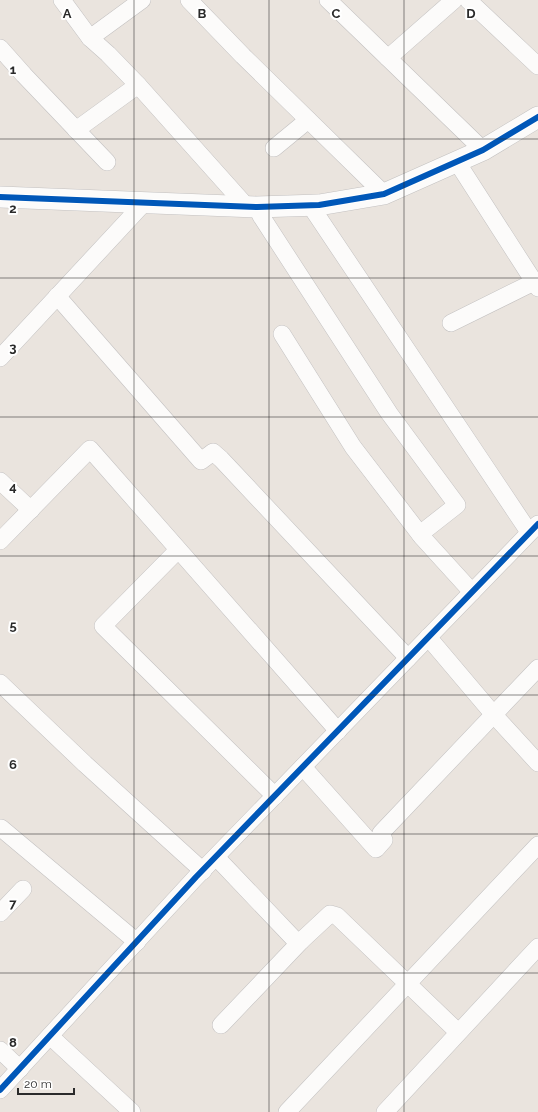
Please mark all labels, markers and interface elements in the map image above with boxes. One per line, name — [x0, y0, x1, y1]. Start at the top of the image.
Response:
text: A — [63, 6, 72, 21]
text: B — [198, 6, 207, 21]
text: C — [332, 6, 341, 21]
text: D — [466, 6, 476, 21]
text: 1 — [10, 62, 17, 77]
text: 2 — [9, 201, 17, 216]
text: 3 — [9, 340, 17, 355]
text: 4 — [9, 479, 17, 494]
text: 5 — [9, 618, 17, 633]
text: 6 — [9, 757, 17, 772]
text: 7 — [9, 896, 17, 911]
text: 8 — [9, 1035, 17, 1050]
scale bar — [18, 1070, 74, 1096]
text: 20 m — [24, 1077, 52, 1091]

